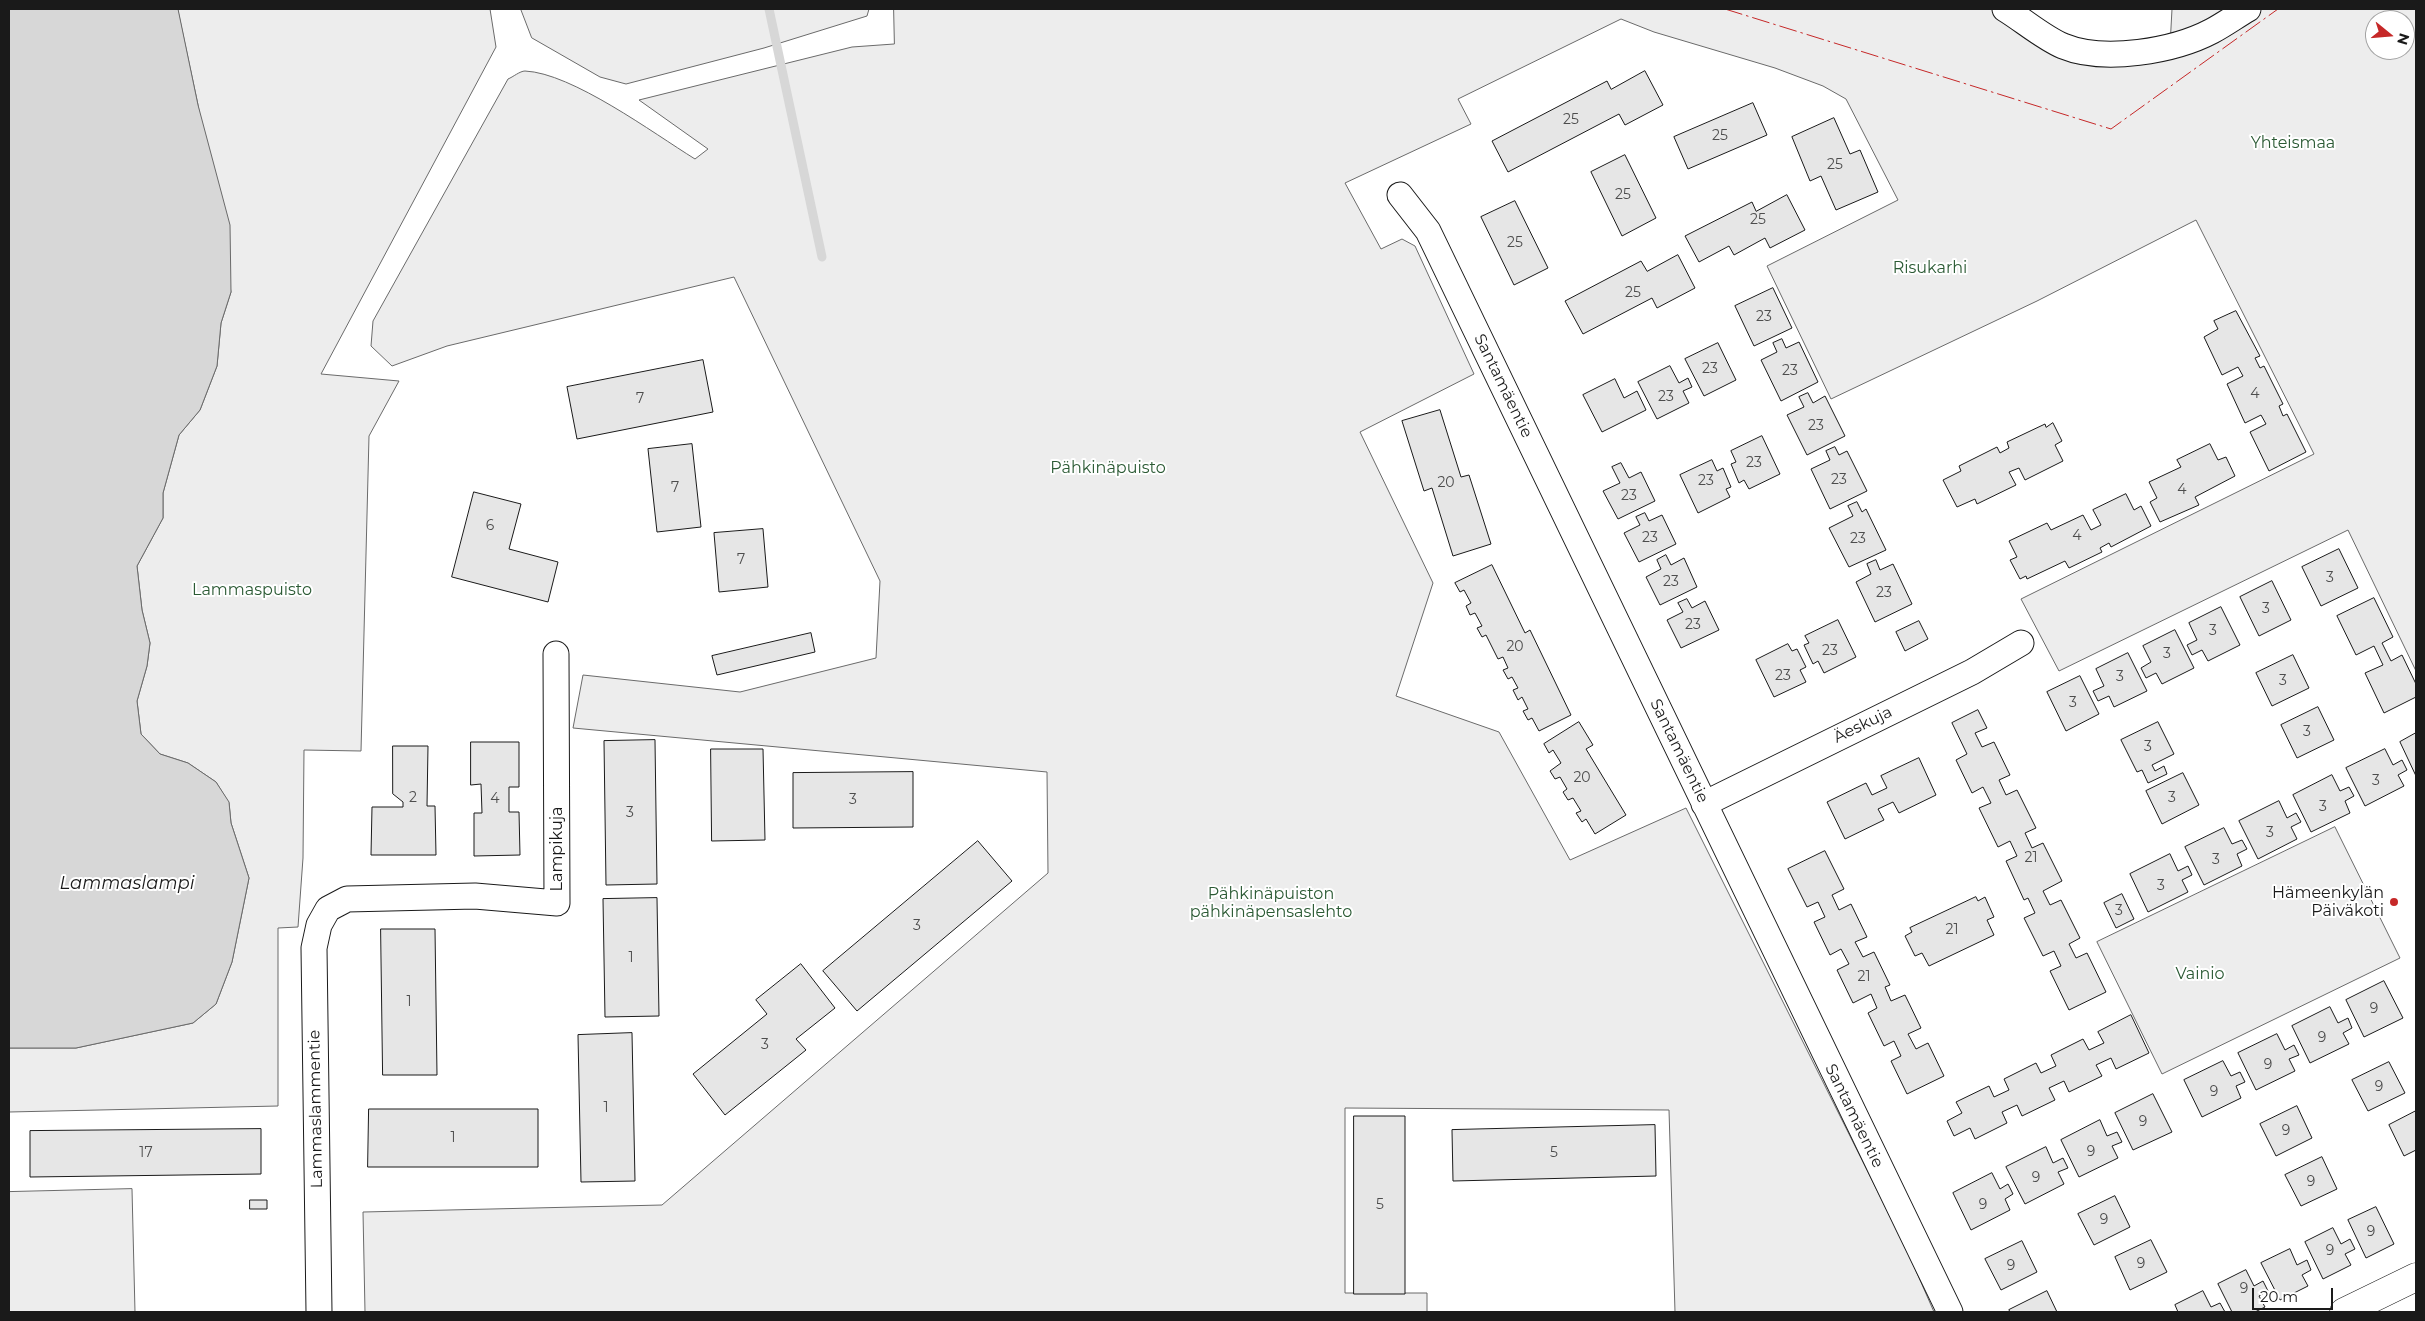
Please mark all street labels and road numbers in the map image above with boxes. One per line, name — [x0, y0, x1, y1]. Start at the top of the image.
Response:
street label: Santamäentie — [1470, 331, 1536, 441]
street label: Santamäentie — [1646, 696, 1712, 806]
street label: Äeskuja — [1831, 703, 1895, 747]
street label: Lampikuja — [547, 807, 567, 891]
street label: Lammaslammentie — [305, 1029, 327, 1189]
street label: Santamäentie — [1821, 1061, 1887, 1171]

